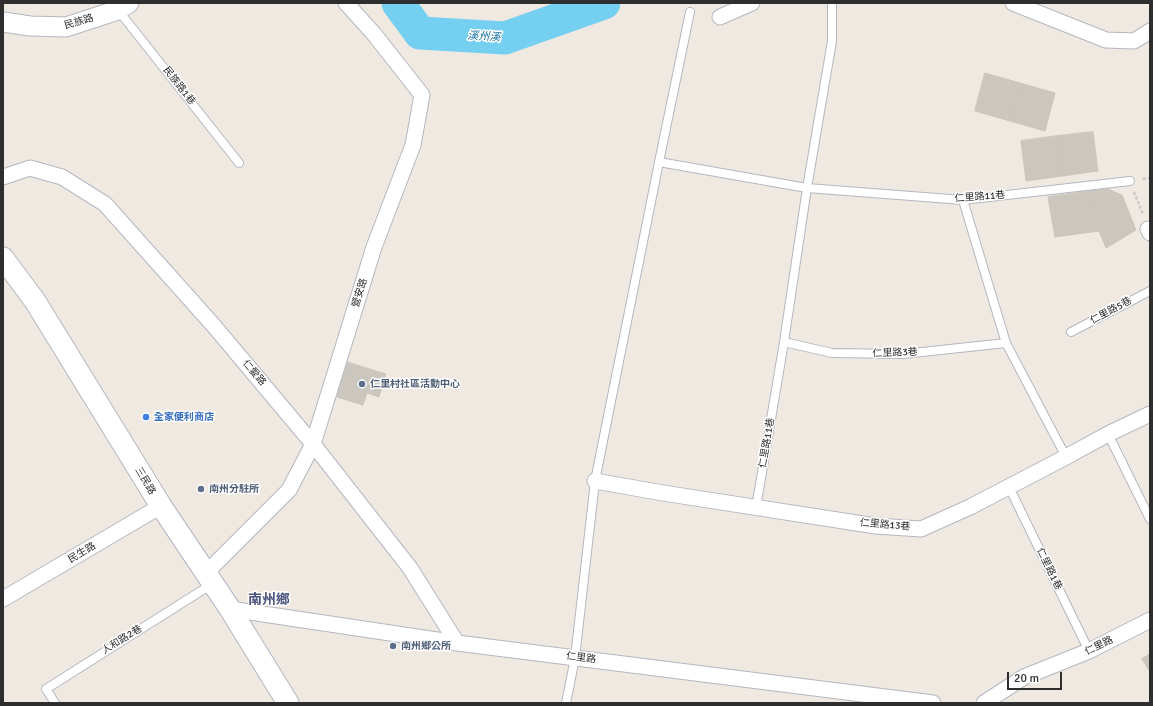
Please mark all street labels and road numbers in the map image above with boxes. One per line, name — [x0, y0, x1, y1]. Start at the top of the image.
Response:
street label: 民族路 — [63, 12, 95, 32]
street label: 民族路1巷 — [160, 64, 198, 108]
street label: 仁里路11巷 — [954, 189, 1006, 205]
street label: 營安路 — [350, 277, 370, 309]
street label: 仁里路5巷 — [1088, 295, 1134, 327]
street label: 仁里路3巷 — [872, 346, 918, 360]
street label: 仁愛路 — [240, 358, 268, 388]
street label: 仁里路11巷 — [757, 417, 777, 469]
street label: 三民路 — [132, 465, 158, 497]
street label: 仁里路13巷 — [859, 517, 911, 533]
street label: 民生路 — [66, 540, 98, 566]
street label: 仁里路1巷 — [1034, 546, 1064, 592]
street label: 人和路2巷 — [100, 623, 144, 657]
street label: 仁里路 — [1083, 634, 1115, 658]
street label: 仁里路 — [565, 650, 597, 666]

